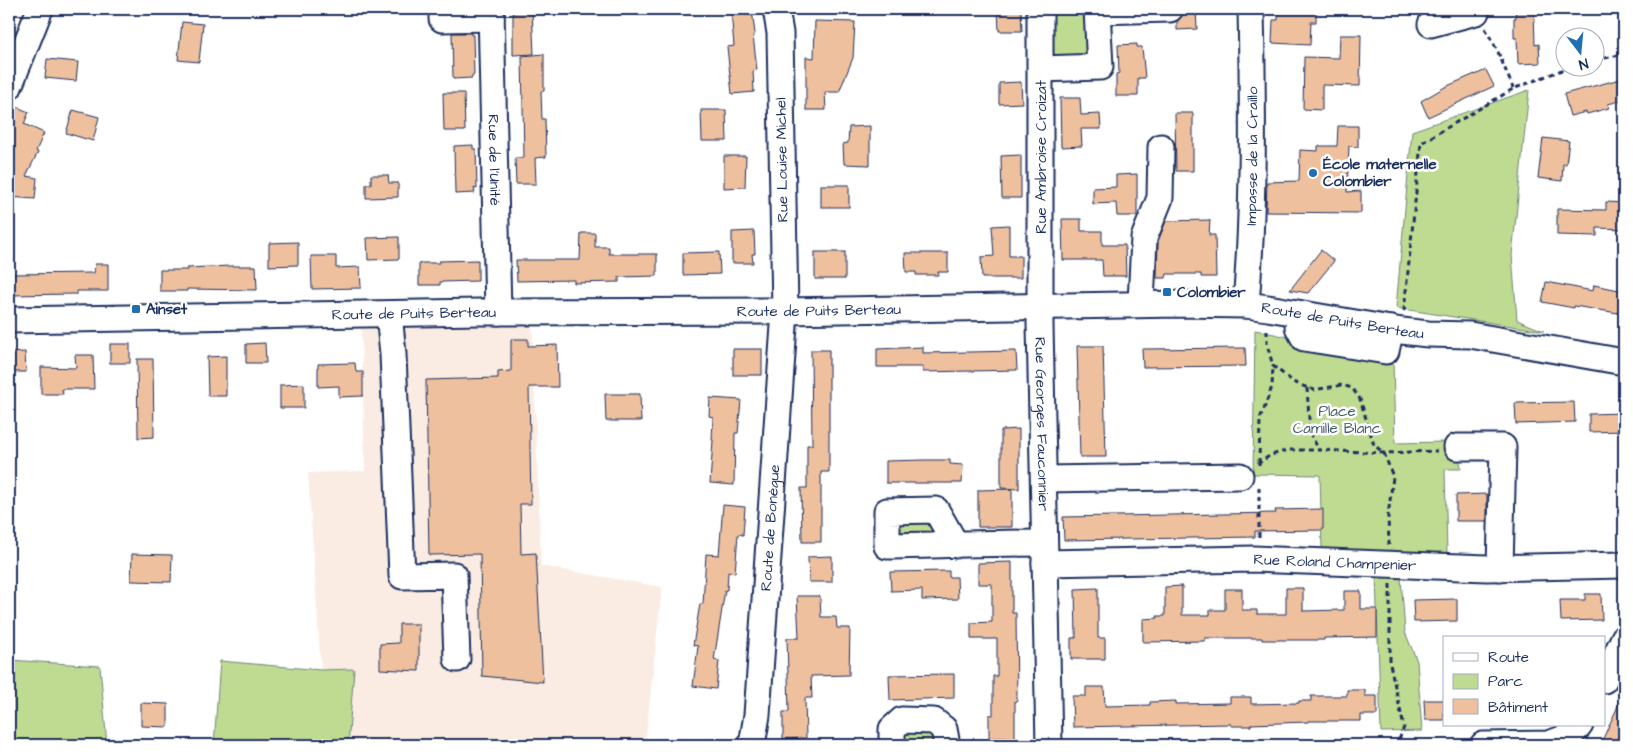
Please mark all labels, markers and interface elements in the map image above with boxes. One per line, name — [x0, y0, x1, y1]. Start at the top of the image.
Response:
north arrow — [1556, 28, 1606, 78]
text: N — [1576, 53, 1590, 74]
street label: Rue Ambroise Croizat — [1031, 80, 1052, 234]
street label: Impasse de la Craillo — [1240, 86, 1263, 226]
street label: Rue Louise Michel — [770, 97, 794, 223]
street label: Rue de l'Unité — [483, 114, 506, 206]
place label: École maternelle Colombier — [1323, 154, 1437, 192]
marker: École maternelle Colombier — [1307, 167, 1319, 179]
place label: Colombier — [1177, 282, 1246, 303]
marker: Colombier — [1161, 286, 1173, 298]
street label: Route de Puits Berteau — [1260, 297, 1425, 344]
street label: Route de Puits Berteau — [737, 298, 902, 322]
place label: Ainset — [146, 299, 188, 320]
street label: Route de Puits Berteau — [332, 301, 497, 325]
marker: Ainset — [130, 303, 142, 315]
street label: Rue Georges Fauconnier — [1030, 337, 1054, 511]
park label: Place Camille Blanc — [1293, 401, 1382, 439]
street label: Route de Bonègue — [755, 464, 785, 592]
street label: Rue Roland Champenier — [1253, 548, 1417, 576]
legend — [1443, 636, 1606, 726]
text: Route — [1488, 647, 1529, 668]
text: Parc — [1488, 671, 1523, 692]
text: Bâtiment — [1488, 697, 1548, 718]

